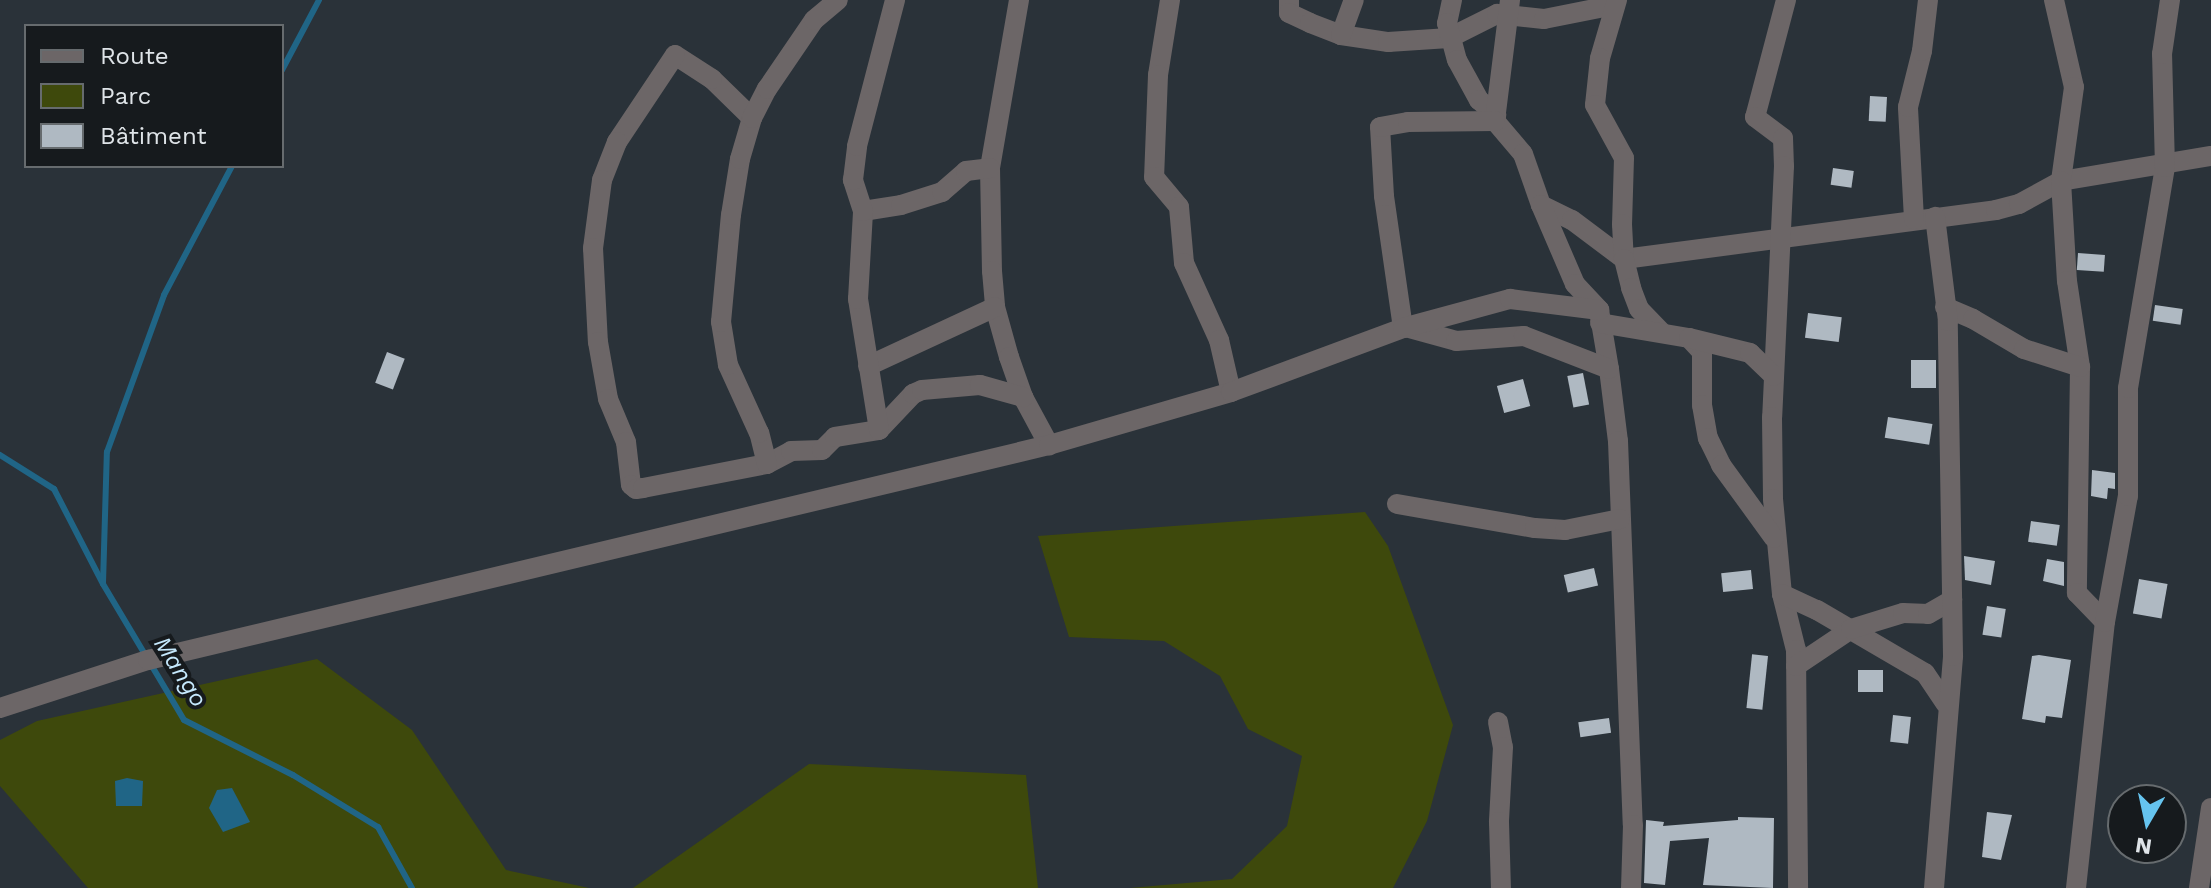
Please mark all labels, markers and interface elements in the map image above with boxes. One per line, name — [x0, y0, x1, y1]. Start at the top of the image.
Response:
legend — [24, 24, 284, 168]
text: Route — [100, 42, 169, 70]
text: Parc — [100, 82, 151, 110]
text: Bâtiment — [100, 122, 207, 150]
water label: Mango — [147, 631, 213, 713]
north arrow — [2107, 784, 2187, 864]
text: N — [2133, 833, 2153, 860]

